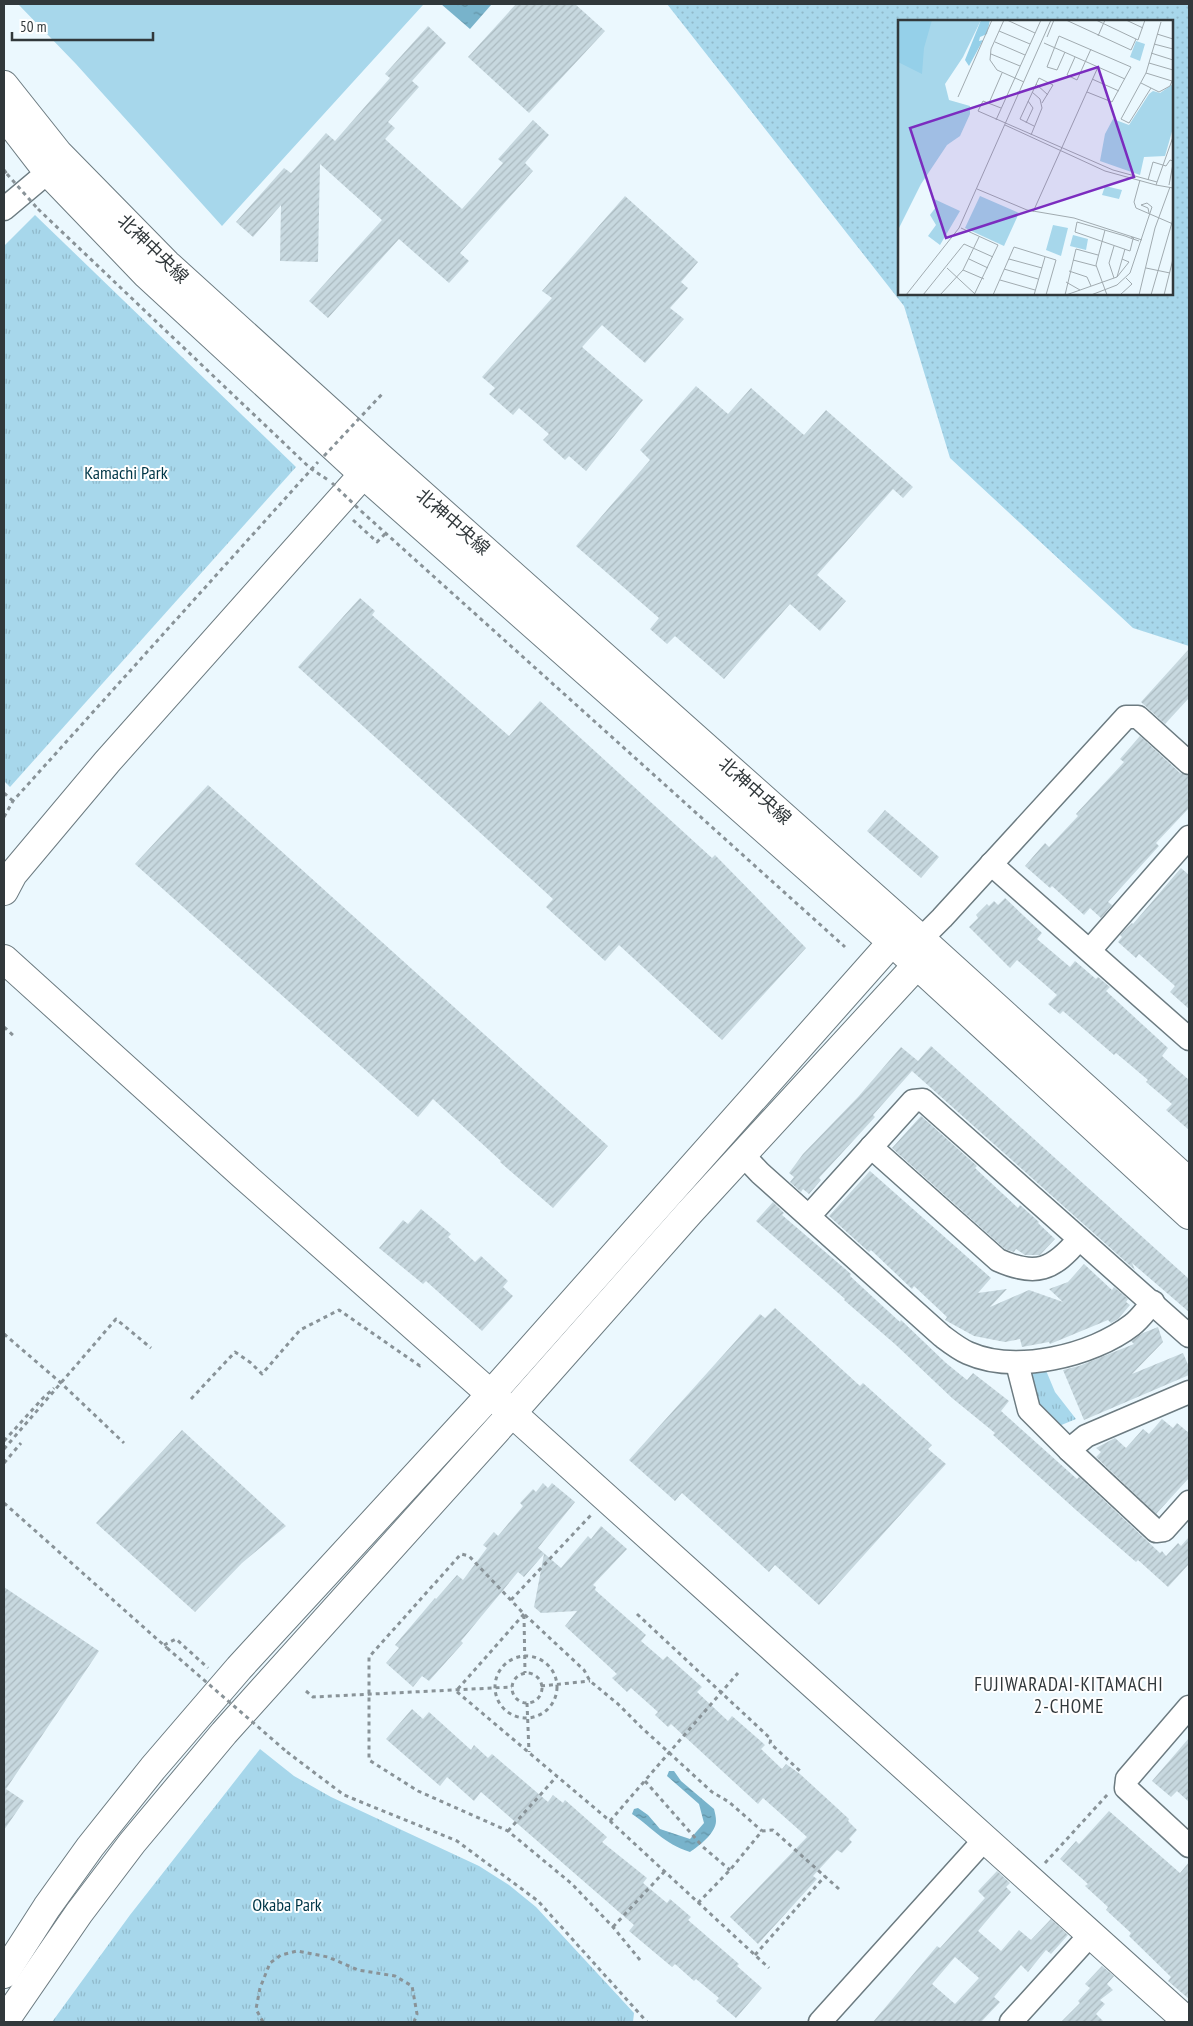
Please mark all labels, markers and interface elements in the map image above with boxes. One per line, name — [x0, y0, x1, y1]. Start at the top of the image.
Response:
scale bar — [12, 10, 154, 42]
text: 50 m — [20, 17, 46, 36]
inset map — [898, 20, 1173, 295]
street label: 北神中央線 — [113, 209, 194, 288]
park label: Kamachi Park — [84, 461, 168, 484]
street label: 北神中央線 — [412, 483, 495, 560]
street label: 北神中央線 — [714, 752, 796, 829]
district label: FUJIWARADAI-KITAMACHI 2-CHOME — [974, 1672, 1164, 1718]
park label: Okaba Park — [252, 1893, 322, 1916]

